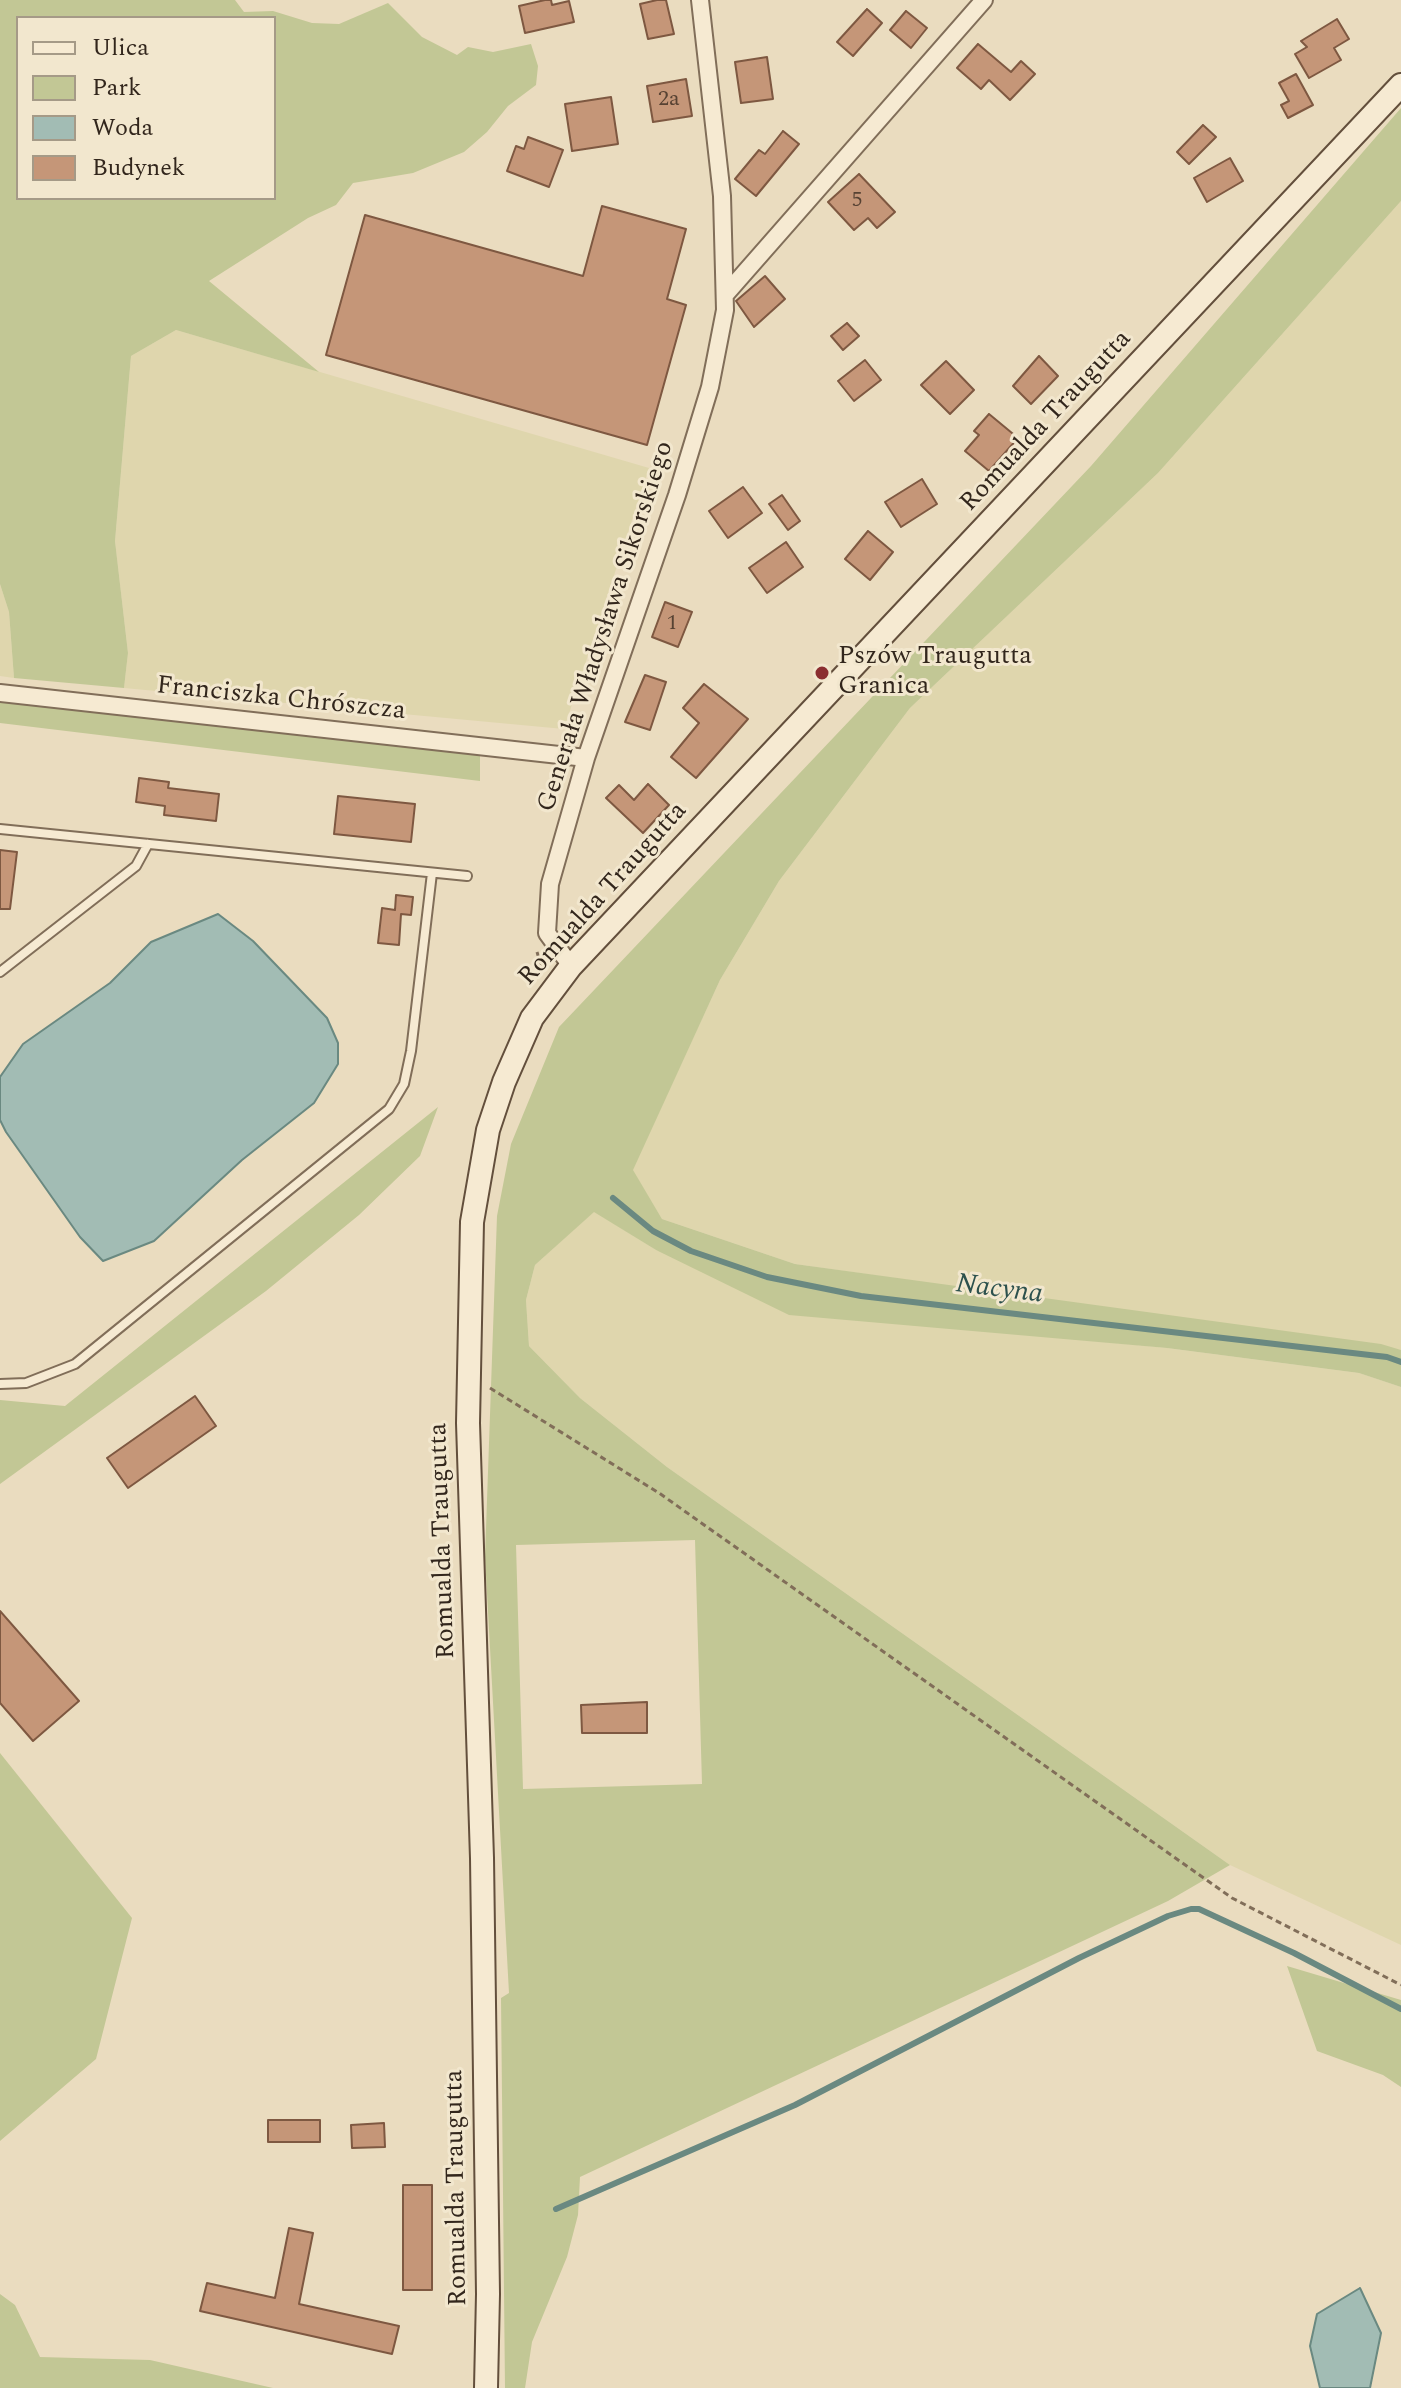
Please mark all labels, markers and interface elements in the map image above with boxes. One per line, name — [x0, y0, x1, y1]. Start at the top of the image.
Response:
legend — [16, 16, 276, 200]
text: Ulica — [92, 30, 149, 66]
text: Park — [92, 70, 142, 106]
house number: 2a — [658, 88, 680, 114]
text: Woda — [92, 110, 153, 146]
text: Budynek — [92, 150, 185, 186]
house number: 5 — [852, 189, 862, 215]
street label: Romualda Traugutta — [955, 325, 1139, 519]
street label: Generała Władysława Sikorskiego — [532, 438, 682, 816]
house number: 1 — [667, 612, 677, 638]
place label: Pszów Traugutta Granica — [838, 642, 1032, 704]
marker: Pszów Traugutta Granica — [813, 664, 831, 682]
street label: Franciszka Chrószcza — [155, 671, 407, 729]
street label: Romualda Traugutta — [513, 797, 695, 993]
water label: Nacyna — [954, 1269, 1044, 1313]
street label: Romualda Traugutta — [424, 1422, 464, 1660]
street label: Romualda Traugutta — [440, 2069, 476, 2307]

